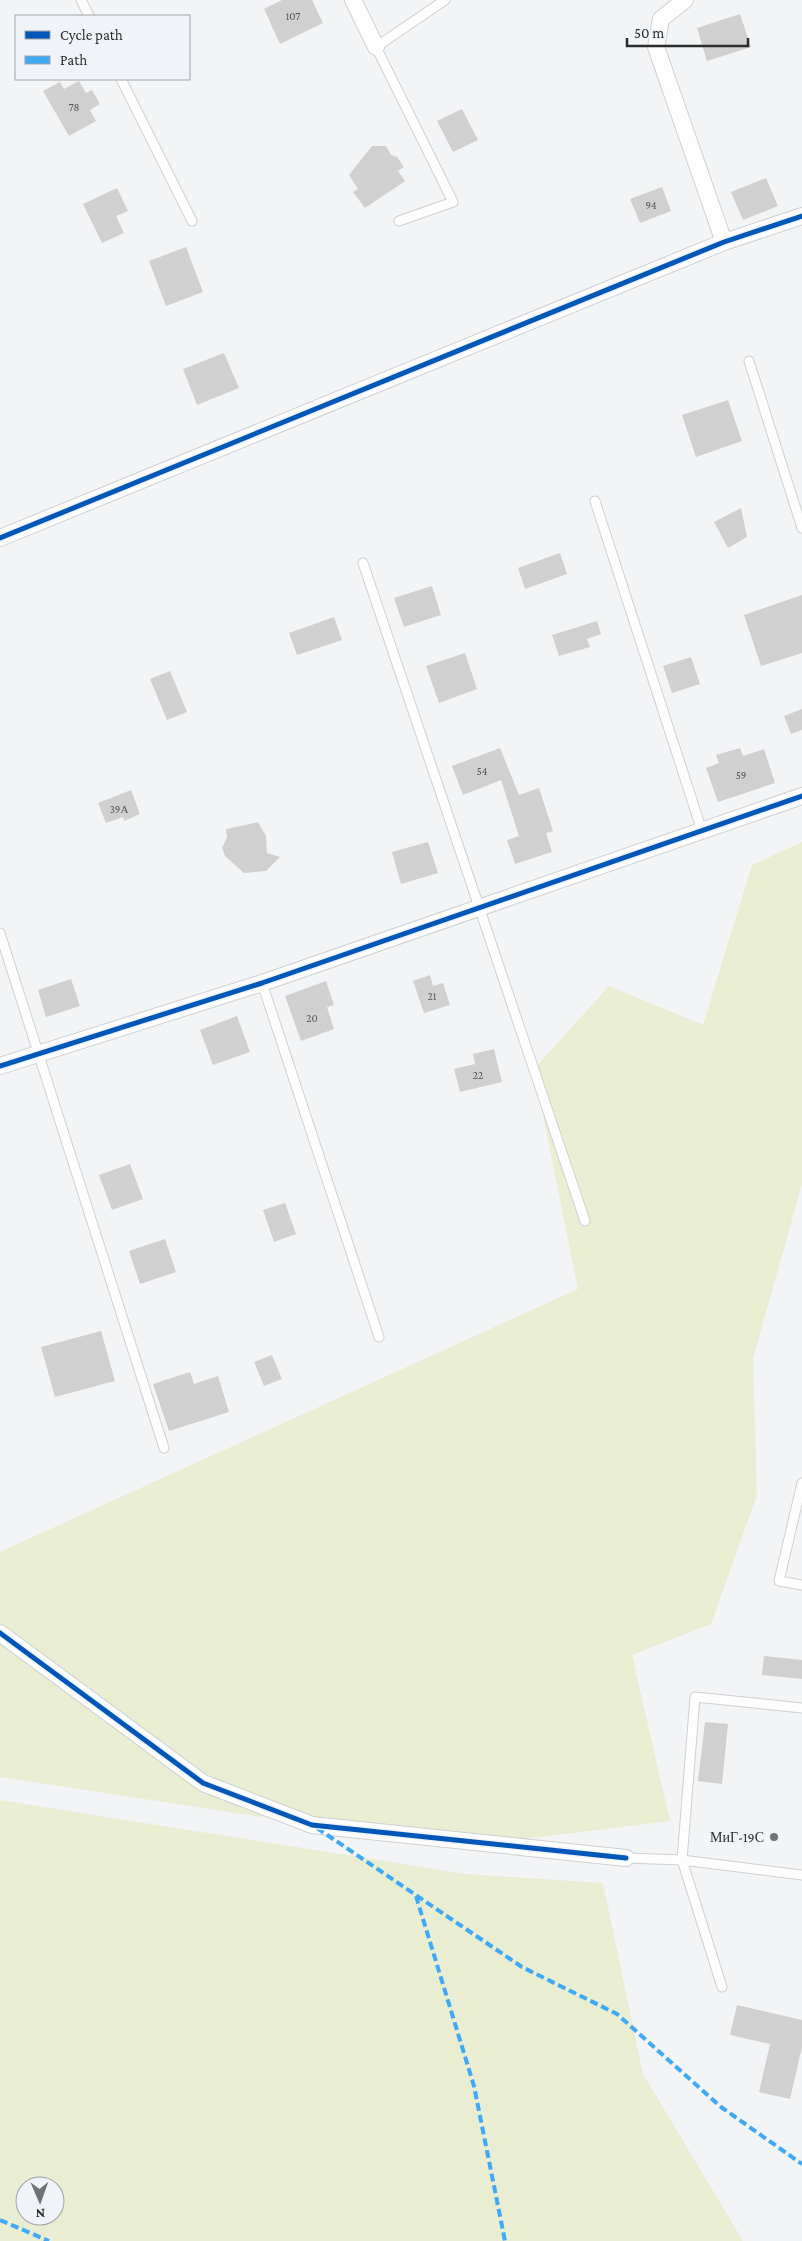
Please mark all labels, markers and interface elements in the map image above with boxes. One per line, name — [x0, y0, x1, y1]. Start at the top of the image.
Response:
house number: 107 — [286, 10, 300, 22]
legend — [15, 15, 190, 80]
scale bar — [627, 15, 748, 47]
text: 50 m — [634, 25, 664, 41]
text: Cycle path — [60, 27, 123, 44]
text: Path — [60, 52, 87, 68]
house number: 78 — [69, 101, 80, 113]
house number: 94 — [645, 199, 657, 211]
house number: 54 — [477, 765, 488, 777]
house number: 59 — [736, 769, 746, 781]
house number: 39А — [110, 803, 128, 815]
house number: 21 — [428, 990, 437, 1002]
house number: 20 — [306, 1012, 318, 1024]
house number: 22 — [473, 1069, 483, 1081]
place label: МиГ-19С — [710, 1829, 764, 1845]
marker: МиГ-19С — [768, 1831, 780, 1843]
north arrow — [15, 2176, 65, 2226]
text: N — [35, 2206, 46, 2222]

